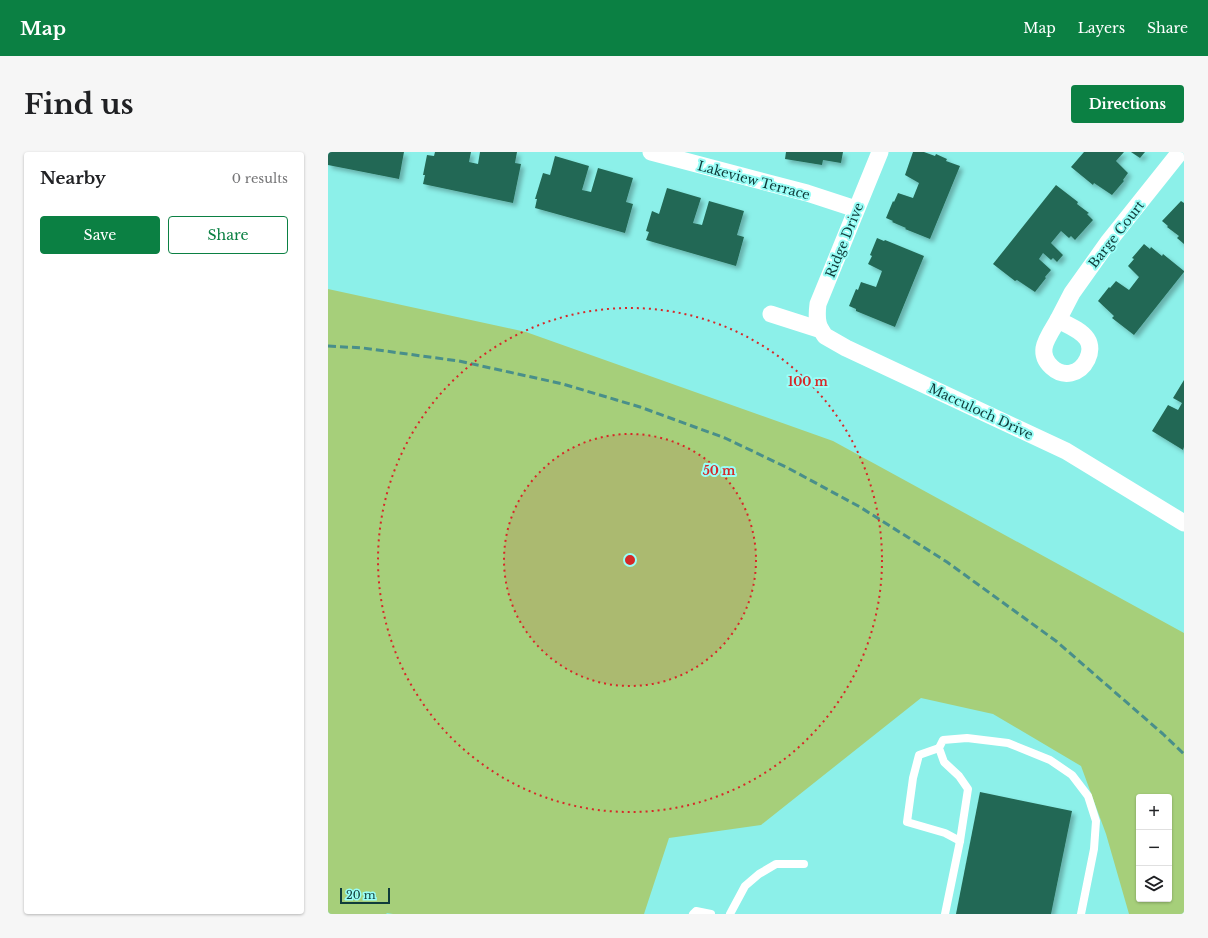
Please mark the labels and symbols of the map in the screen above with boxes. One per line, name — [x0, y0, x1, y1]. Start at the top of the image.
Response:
street label: Lakeview Terrace — [696, 157, 812, 204]
street label: Barge Court — [1085, 197, 1148, 271]
street label: Ridge Drive — [822, 200, 867, 280]
text: 100 m — [788, 374, 829, 389]
street label: Macculoch Drive — [926, 380, 1036, 443]
text: 50 m — [703, 463, 736, 478]
centre of rings — [623, 553, 637, 567]
scale bar — [340, 886, 390, 905]

